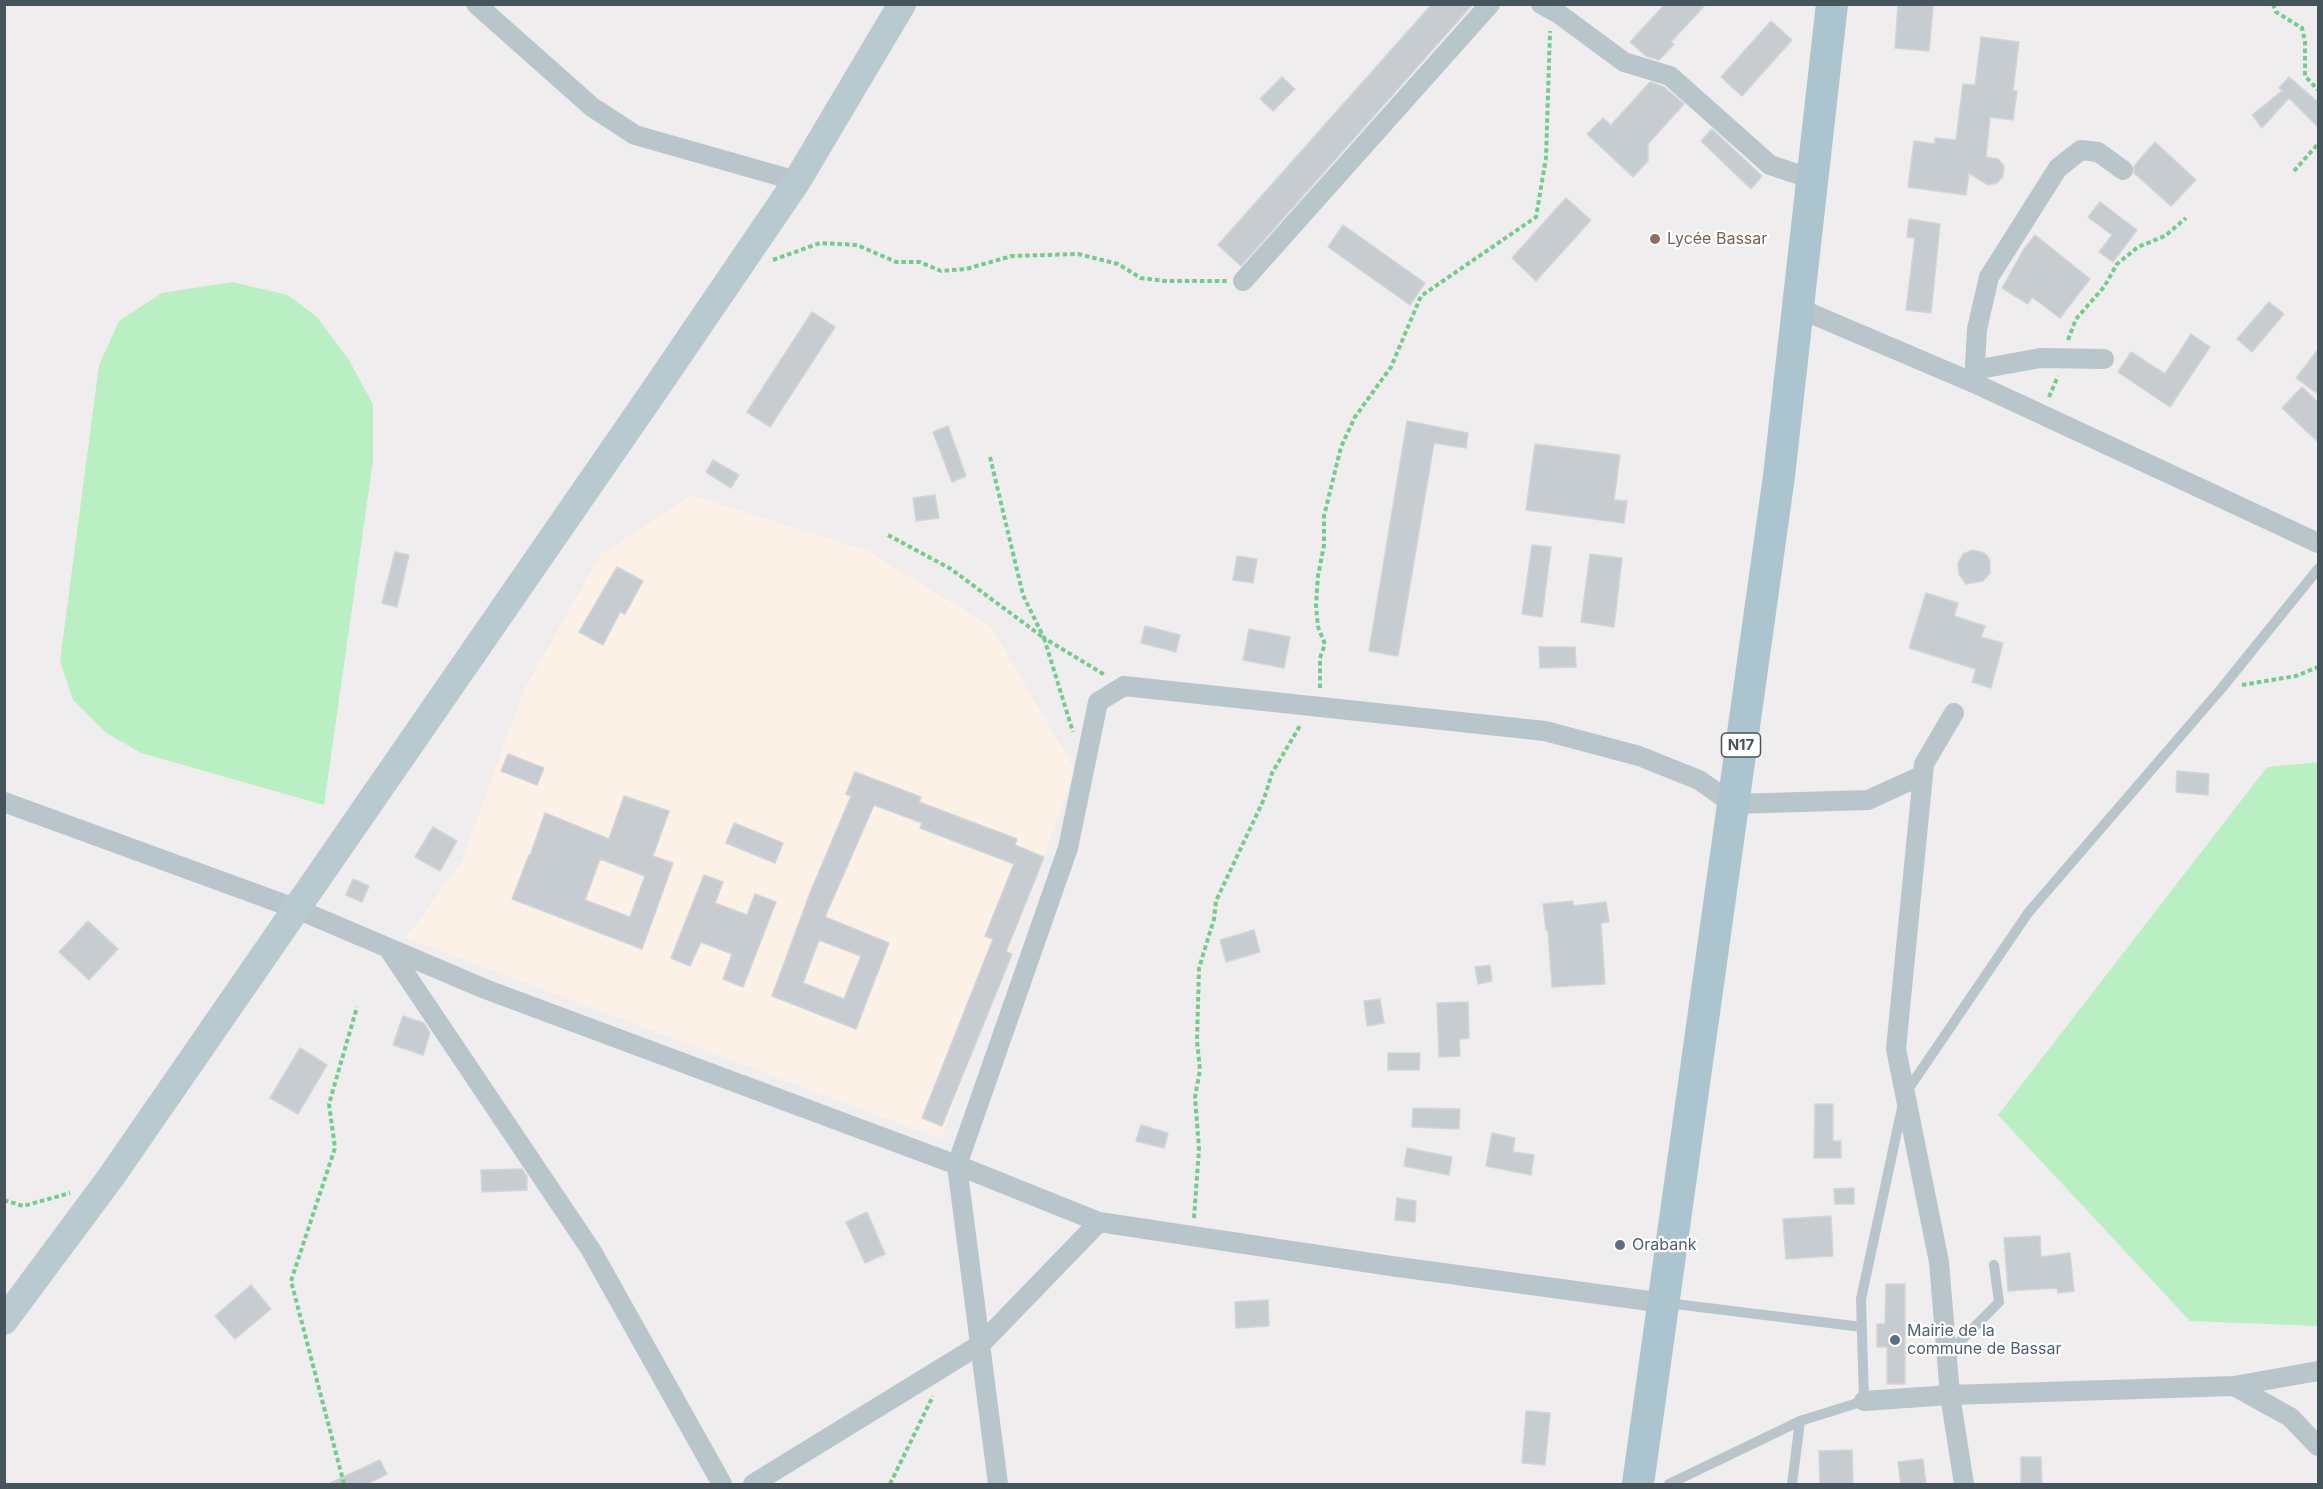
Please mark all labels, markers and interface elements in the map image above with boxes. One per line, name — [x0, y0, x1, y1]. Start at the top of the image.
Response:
place label: Lycée Bassar — [1667, 229, 1767, 249]
marker: Lycée Bassar — [1648, 232, 1662, 246]
road number: N17 — [1722, 733, 1760, 757]
place label: Orabank — [1632, 1235, 1696, 1255]
marker: Orabank — [1613, 1238, 1627, 1252]
place label: Mairie de la commune de Bassar — [1907, 1321, 2061, 1359]
marker: Mairie de la commune de Bassar — [1888, 1333, 1902, 1347]

